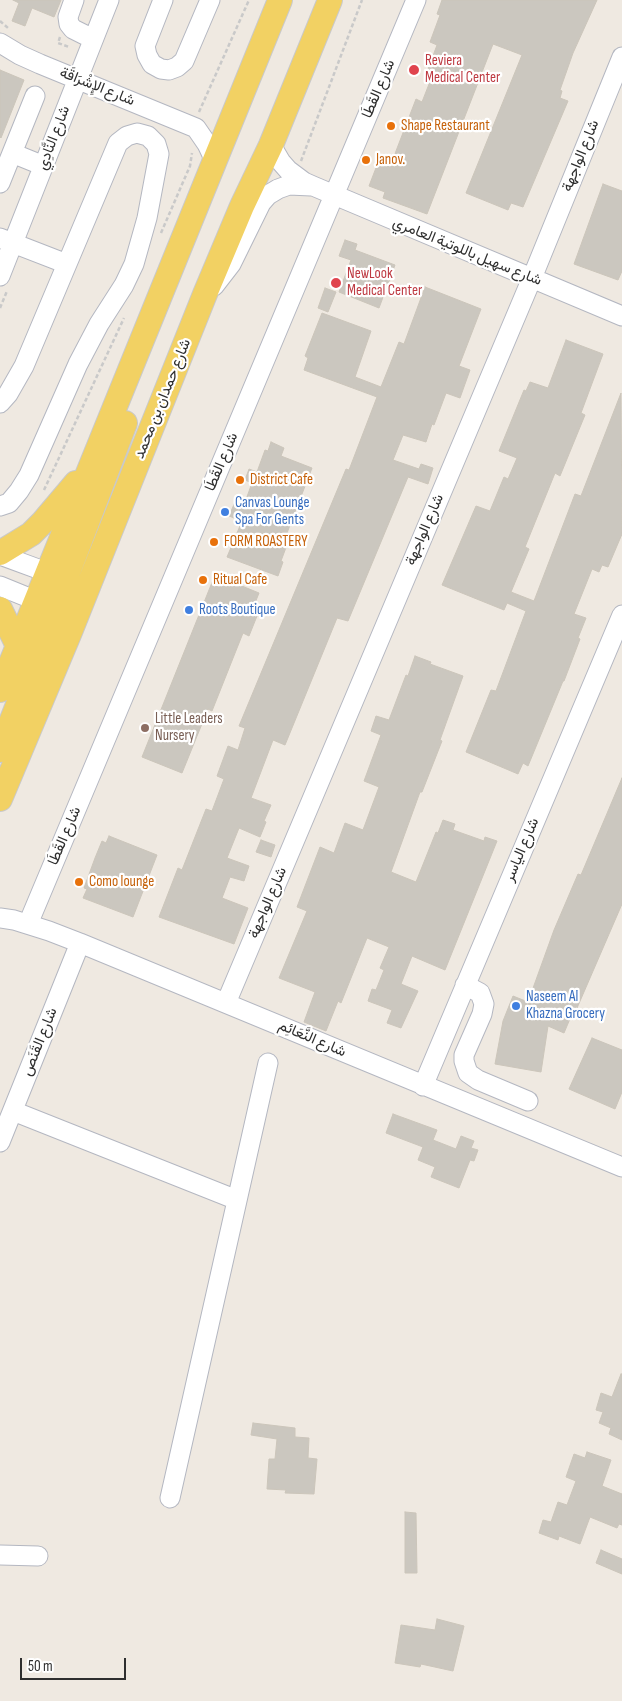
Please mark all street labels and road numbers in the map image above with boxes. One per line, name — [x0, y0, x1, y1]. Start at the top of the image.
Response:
street label: شارع القَطَا — [359, 57, 399, 121]
street label: شارع الإِشْرَاقَة — [57, 64, 137, 110]
street label: شارع النَّادِي — [34, 103, 74, 173]
street label: شارع الواجهة — [558, 117, 604, 195]
street label: شارع سهيل باللوتية العامري — [390, 214, 544, 290]
street label: شارع حمدان بن محمد — [131, 336, 195, 462]
street label: شارع القَطَا — [202, 430, 242, 494]
street label: شارع الواجهة — [402, 492, 448, 568]
street label: شارع القَطَا — [45, 804, 85, 868]
street label: شارع الياسر — [501, 815, 543, 885]
street label: شارع الواجهة — [245, 865, 291, 941]
street label: شارع القَنَص — [18, 1005, 62, 1079]
street label: شارع النَّعَائِم — [275, 1017, 349, 1061]

